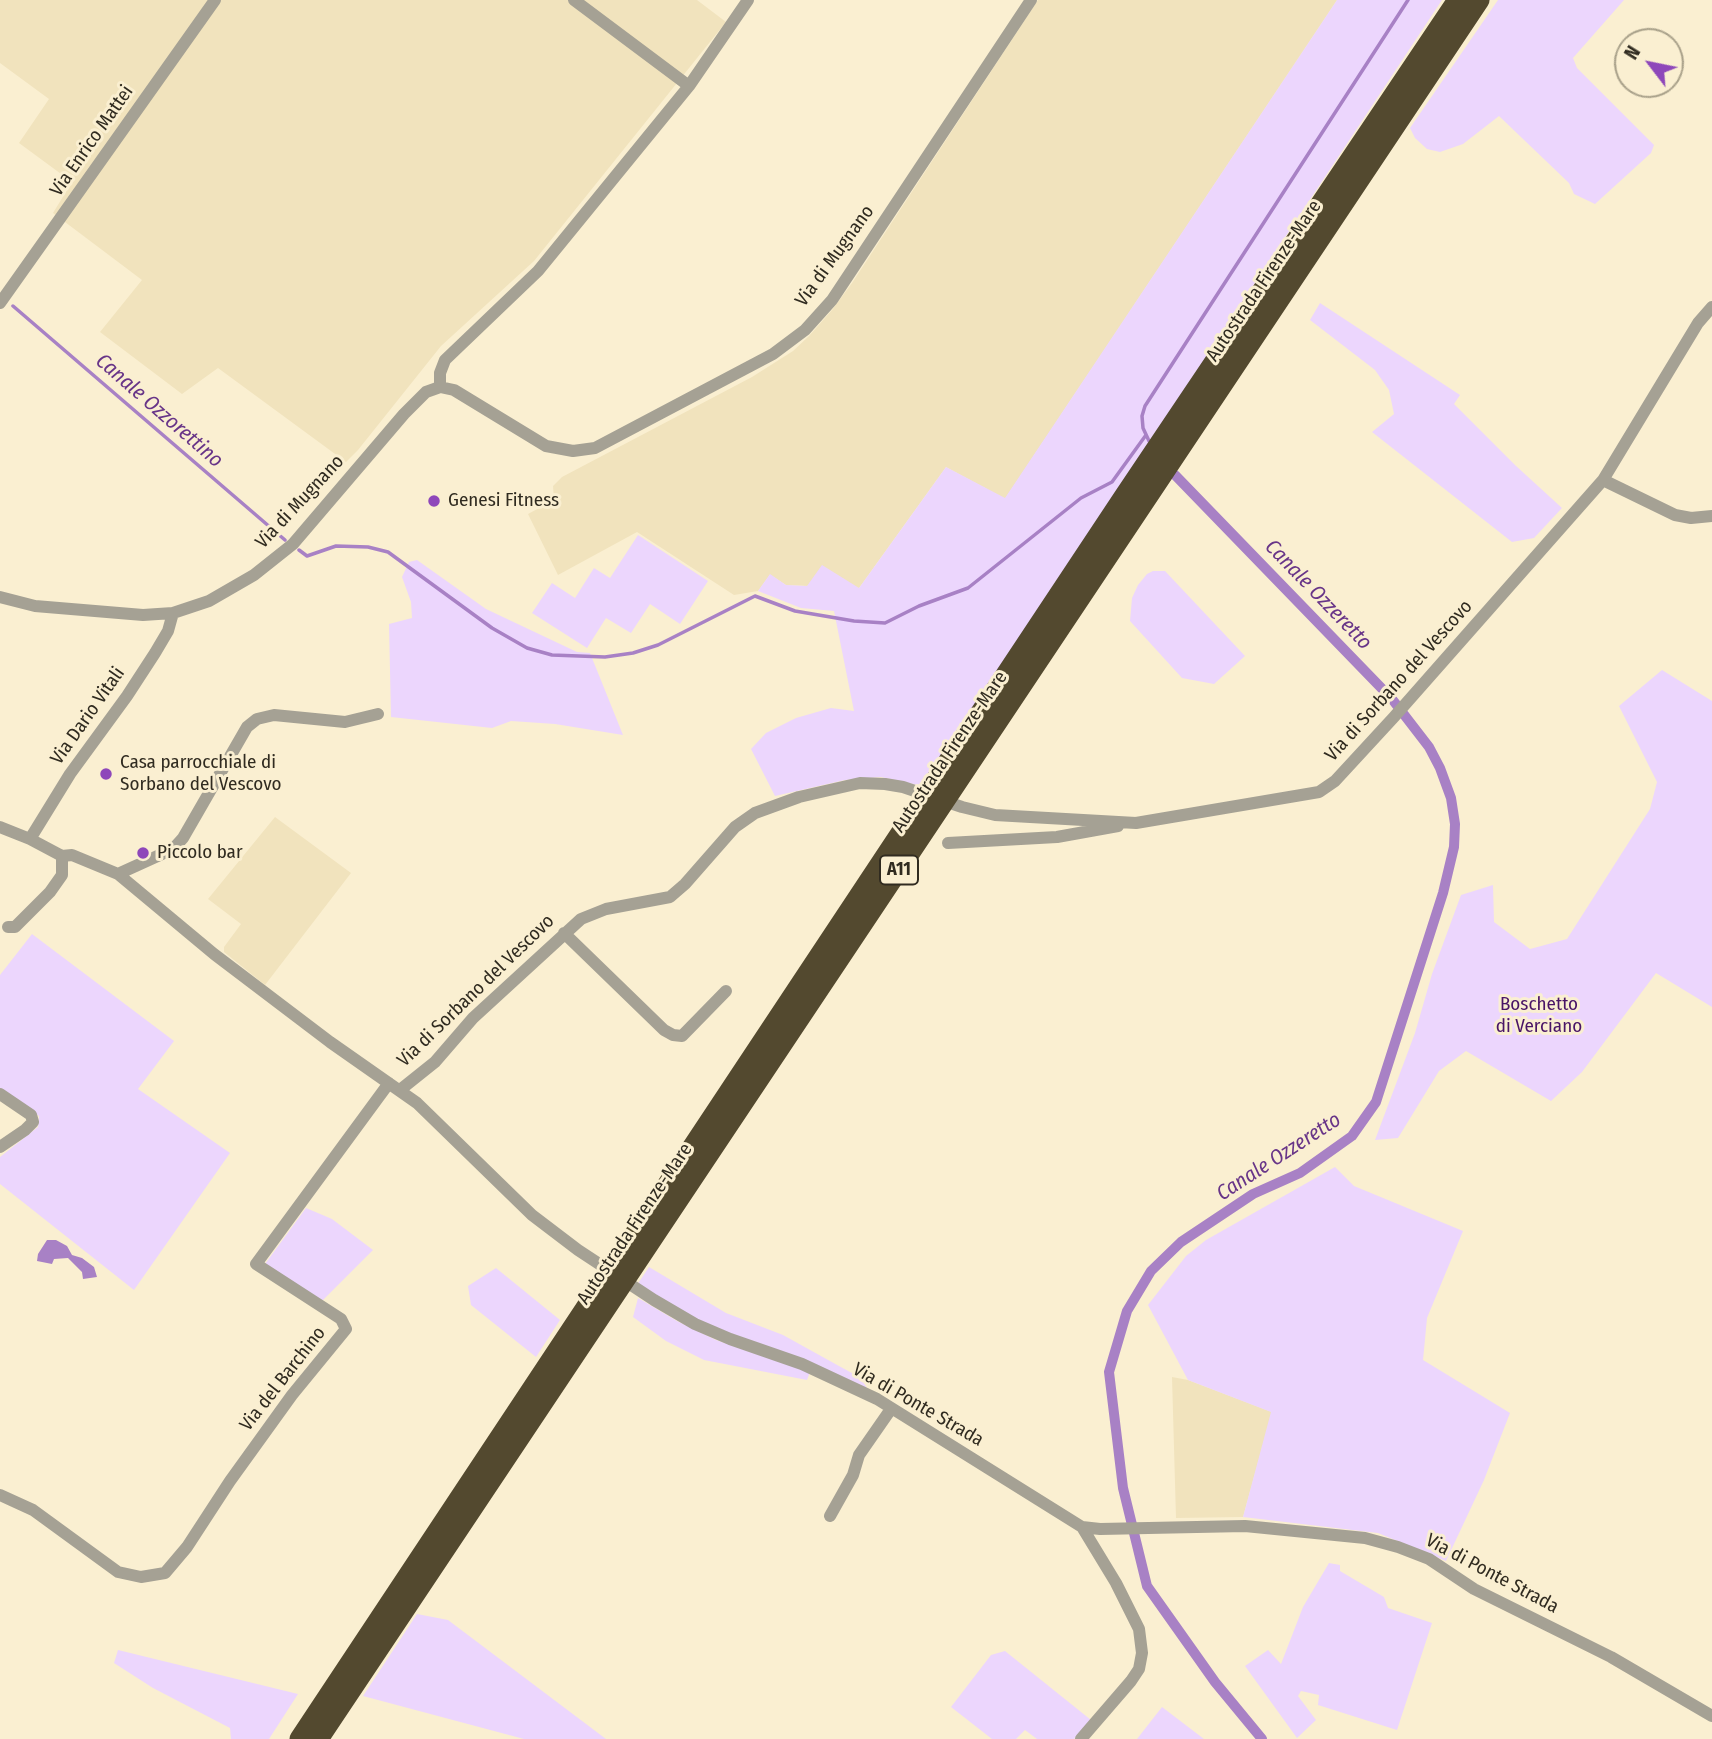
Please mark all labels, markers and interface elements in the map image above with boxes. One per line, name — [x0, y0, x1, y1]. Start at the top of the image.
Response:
north arrow — [1614, 28, 1684, 98]
text: N — [1620, 42, 1645, 64]
street label: Via Enrico Mattei — [45, 81, 139, 201]
street label: Autostrada Firenze-Mare — [1202, 196, 1326, 366]
street label: Via di Mugnano — [791, 201, 879, 311]
water label: Canale Ozzorettino — [90, 349, 228, 473]
street label: Via di Mugnano — [251, 451, 349, 553]
place label: Genesi Fitness — [448, 490, 559, 512]
marker: Genesi Fitness — [426, 493, 442, 509]
water label: Canale Ozzeretto — [1259, 535, 1377, 655]
street label: Via di Sorbano del Vescovo — [1321, 596, 1477, 766]
street label: Via Dario Vitali — [46, 663, 130, 769]
street label: Autostrada Firenze-Mare — [888, 667, 1012, 837]
place label: Casa parrocchiale di Sorbano del Vescovo — [120, 752, 282, 796]
marker: Casa parrocchiale di Sorbano del Vescovo — [98, 766, 114, 782]
place label: Piccolo bar — [157, 842, 243, 864]
marker: Piccolo bar — [135, 845, 151, 861]
road number: A11 — [880, 856, 918, 884]
street label: Via di Sorbano del Vescovo — [393, 910, 559, 1072]
park label: Boschetto di Verciano — [1496, 994, 1582, 1038]
water label: Canale Ozzeretto — [1212, 1107, 1346, 1207]
street label: Autostrada Firenze-Mare — [573, 1139, 697, 1309]
street label: Via del Barchino — [235, 1322, 331, 1436]
street label: Via di Ponte Strada — [849, 1358, 987, 1452]
street label: Via di Ponte Strada — [1422, 1529, 1562, 1619]

